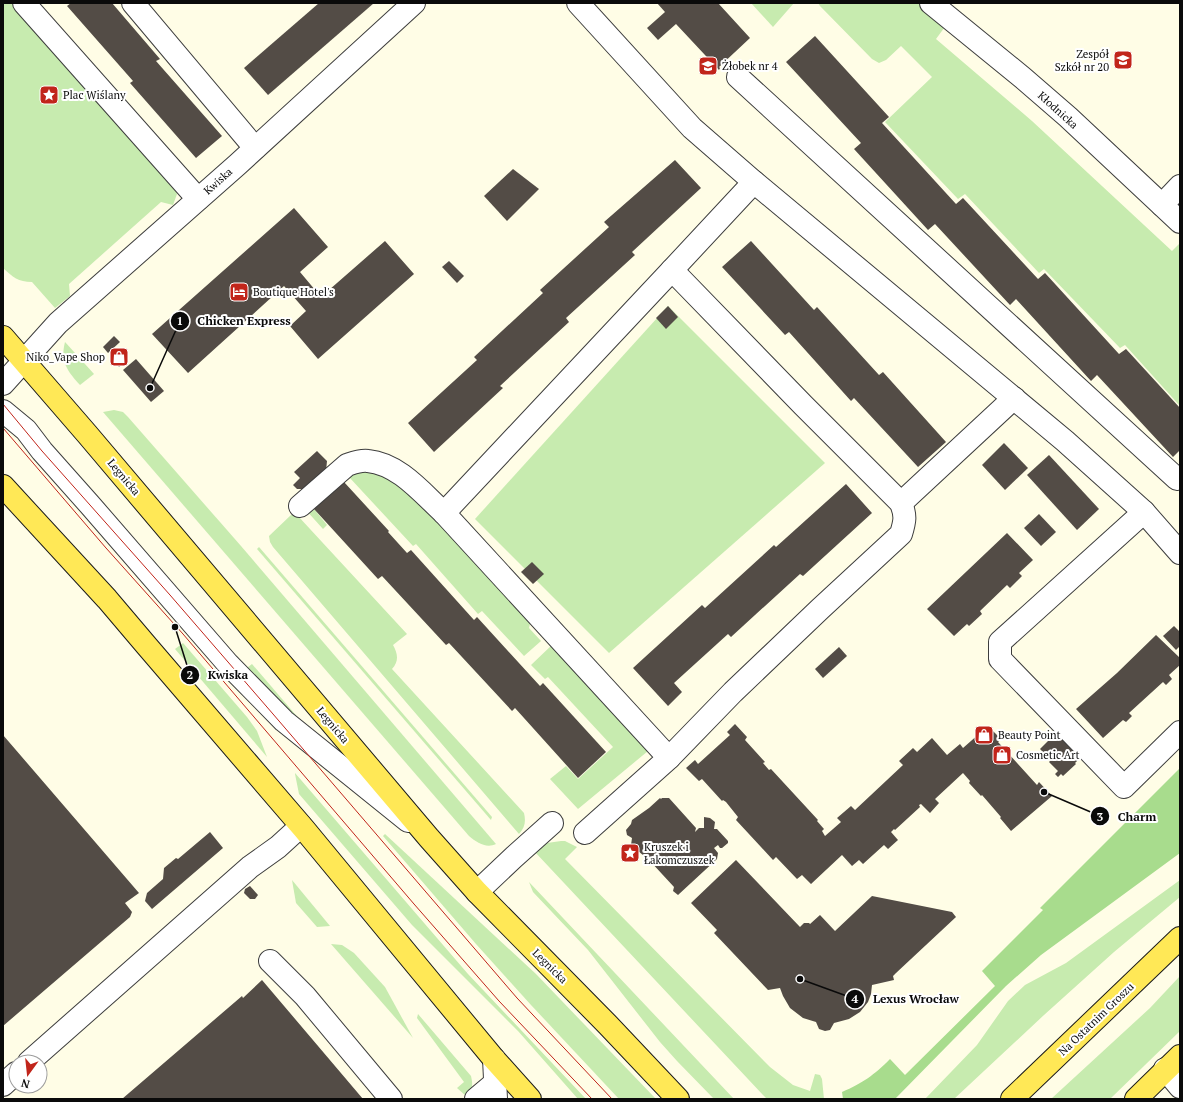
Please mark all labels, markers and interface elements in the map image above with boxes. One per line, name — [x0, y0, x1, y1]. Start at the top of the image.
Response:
place label: Zespół Szkół nr 20 — [1055, 47, 1109, 74]
school or university icon: Zespół Szkół nr 20 — [1112, 49, 1134, 71]
school or university icon: Żłobek nr 4 — [697, 55, 719, 77]
place label: Żłobek nr 4 — [722, 59, 778, 73]
place icon: Plac Wiślany — [38, 84, 60, 106]
place label: Plac Wiślany — [63, 88, 126, 102]
street label: Kłodnicka — [1035, 88, 1081, 132]
street label: Kwiska — [201, 164, 236, 198]
hotel icon: Boutique Hotel's — [228, 281, 250, 303]
place label: Boutique Hotel's — [253, 285, 334, 299]
callout: Chicken Express — [170, 309, 299, 333]
text: 1 — [177, 313, 183, 328]
text: Chicken Express — [197, 313, 291, 328]
shop icon: Niko_Vape Shop — [108, 346, 130, 368]
place label: Niko_Vape Shop — [26, 350, 105, 364]
street label: Legnicka — [105, 456, 144, 499]
callout: Kwiska — [180, 663, 257, 687]
text: 2 — [187, 667, 194, 682]
text: Kwiska — [208, 667, 248, 682]
street label: Legnicka — [314, 704, 353, 747]
shop icon: Beauty Point — [973, 724, 995, 746]
place label: Beauty Point — [998, 728, 1061, 742]
shop icon: Cosmetic Art — [991, 744, 1013, 766]
place label: Cosmetic Art — [1016, 748, 1080, 762]
callout: Charm — [1090, 804, 1164, 828]
text: 3 — [1097, 809, 1104, 824]
text: Charm — [1118, 809, 1156, 824]
place label: Kruszek i Łakomczuszek — [644, 840, 715, 867]
place icon: Kruszek i Łakomczuszek — [619, 842, 641, 864]
street label: Legnicka — [530, 946, 571, 987]
street label: Na Ostatnim Groszu — [1055, 979, 1137, 1059]
callout: Lexus Wrocław — [845, 987, 967, 1011]
text: 4 — [852, 991, 859, 1006]
text: Lexus Wrocław — [873, 991, 960, 1006]
north arrow — [8, 1054, 48, 1094]
text: N — [19, 1076, 31, 1092]

